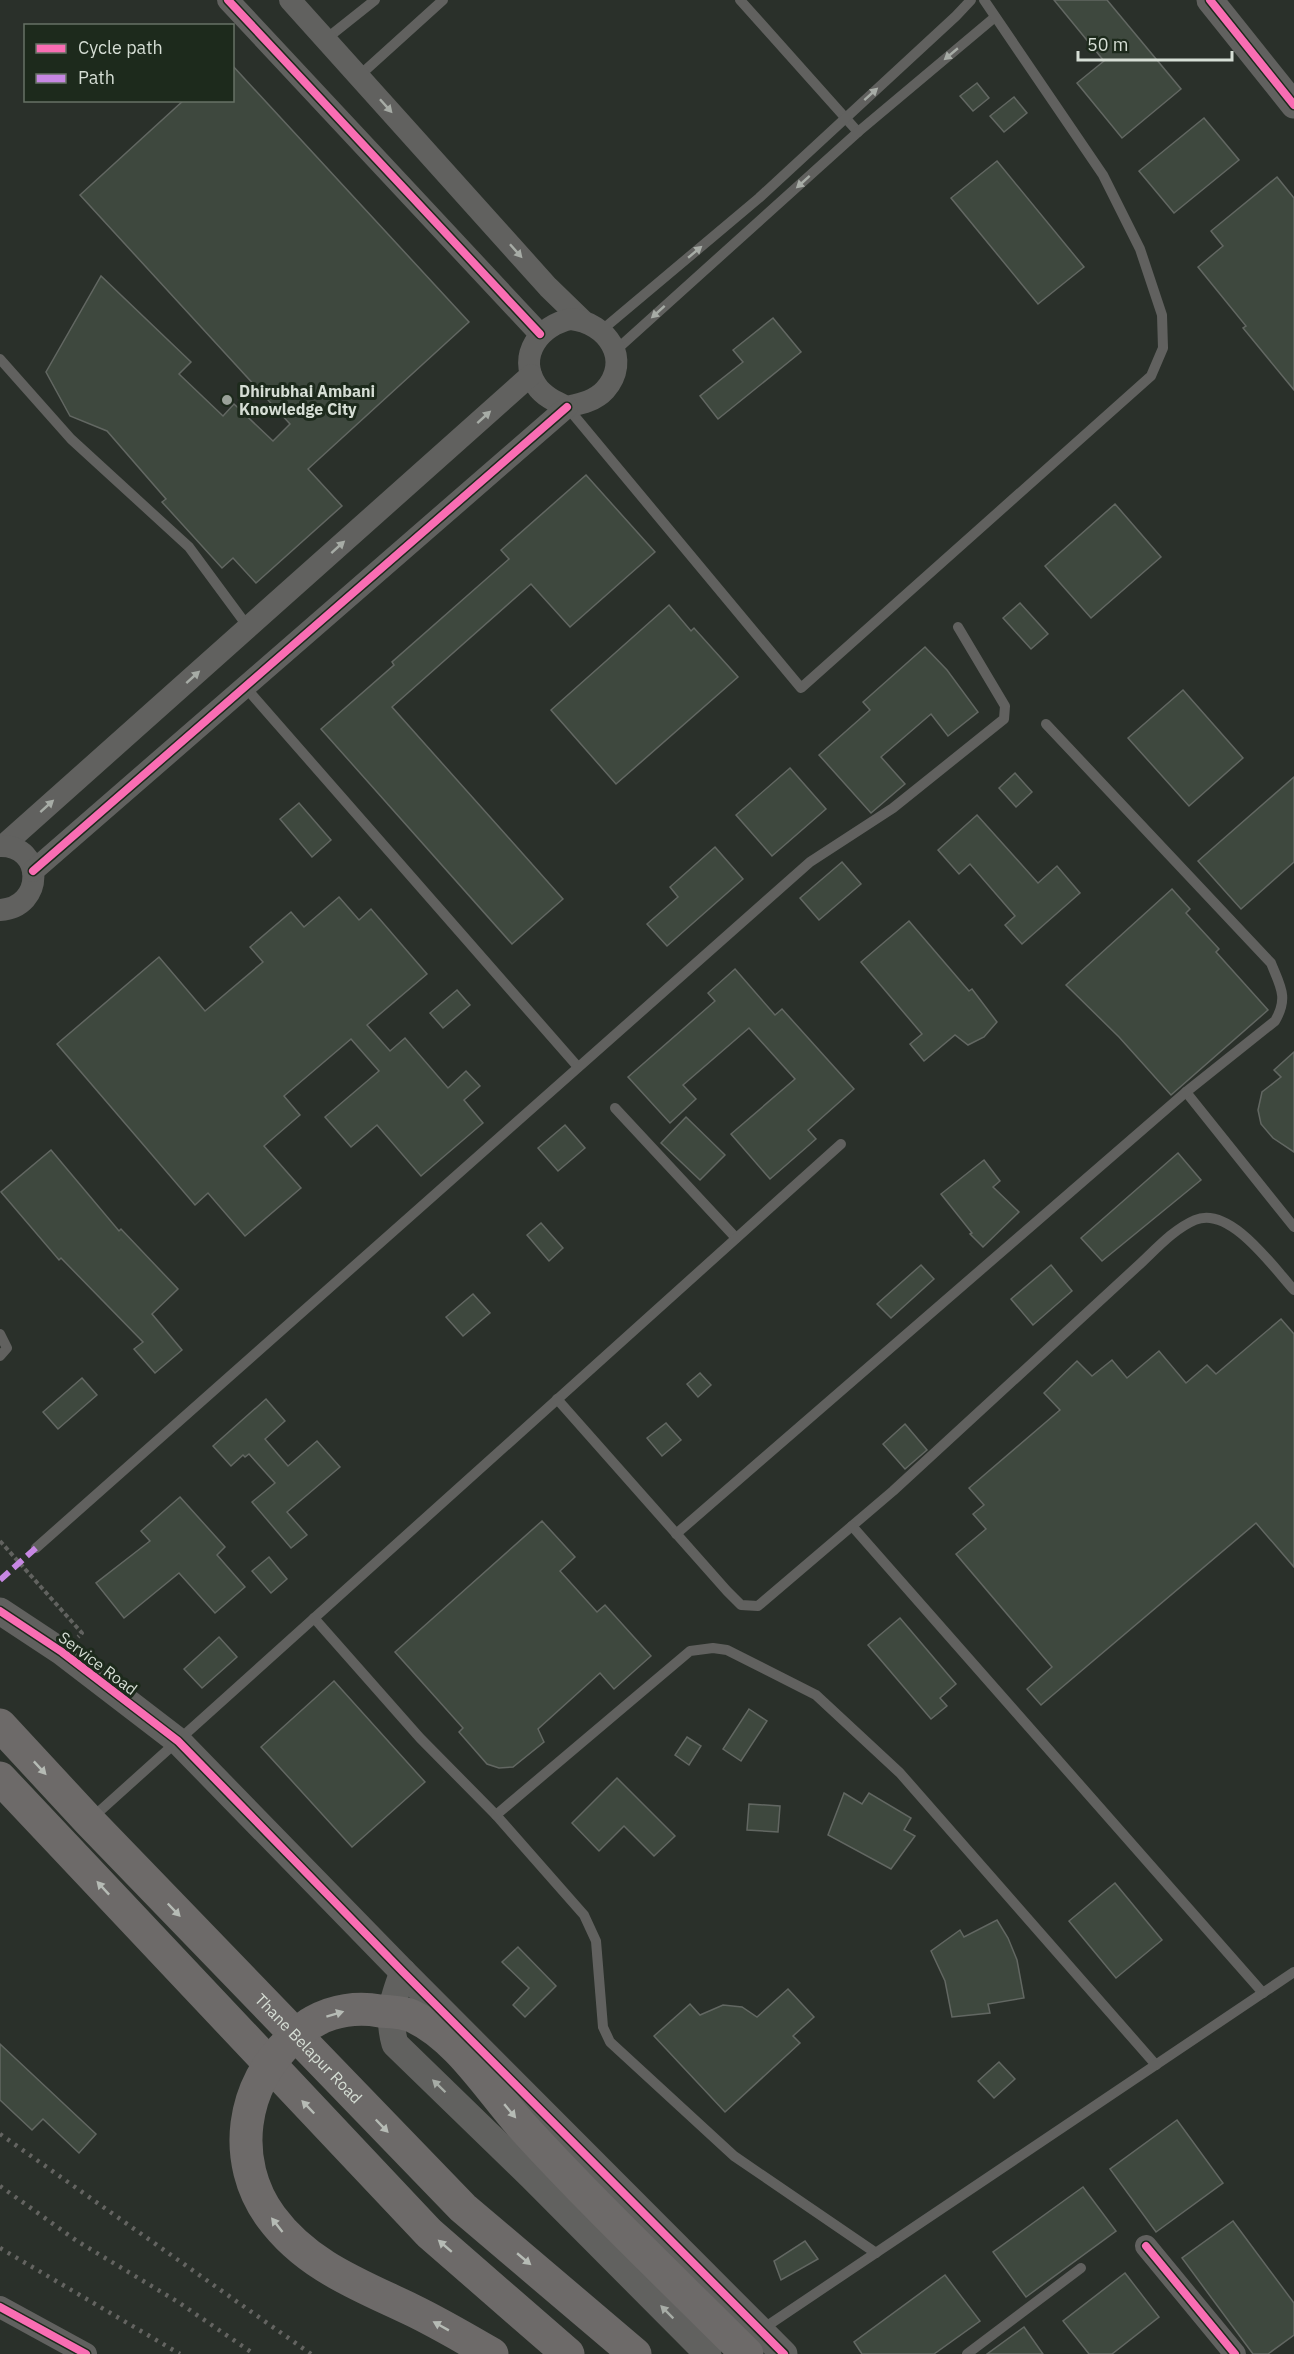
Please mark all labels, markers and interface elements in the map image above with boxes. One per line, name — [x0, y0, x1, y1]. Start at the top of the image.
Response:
legend — [24, 24, 234, 102]
scale bar — [1078, 24, 1232, 62]
text: 50 m — [1087, 33, 1129, 56]
text: Cycle path — [78, 36, 163, 59]
one-way arrow — [943, 48, 959, 61]
text: Path — [78, 66, 115, 89]
one-way arrow — [863, 88, 878, 101]
one-way arrow — [379, 98, 392, 113]
one-way arrow — [796, 175, 811, 188]
one-way arrow — [509, 243, 522, 258]
one-way arrow — [687, 246, 703, 259]
one-way arrow — [651, 305, 666, 318]
place label: Dhirubhai Ambani Knowledge City — [239, 381, 375, 419]
marker: Dhirubhai Ambani Knowledge City — [220, 393, 234, 407]
one-way arrow — [476, 411, 491, 424]
one-way arrow — [331, 540, 346, 554]
one-way arrow — [185, 671, 200, 684]
one-way arrow — [39, 800, 55, 813]
street label: Service Road — [55, 1627, 141, 1699]
one-way arrow — [33, 1761, 47, 1776]
one-way arrow — [96, 1881, 110, 1896]
one-way arrow — [167, 1902, 181, 1917]
street label: Thane Belapur Road — [251, 1989, 366, 2108]
one-way arrow — [326, 2009, 344, 2018]
one-way arrow — [433, 2080, 447, 2094]
one-way arrow — [302, 2101, 316, 2115]
one-way arrow — [503, 2103, 516, 2119]
one-way arrow — [375, 2118, 389, 2132]
one-way arrow — [271, 2217, 283, 2232]
one-way arrow — [437, 2240, 453, 2253]
one-way arrow — [516, 2253, 532, 2266]
one-way arrow — [660, 2305, 674, 2320]
one-way arrow — [432, 2321, 449, 2331]

